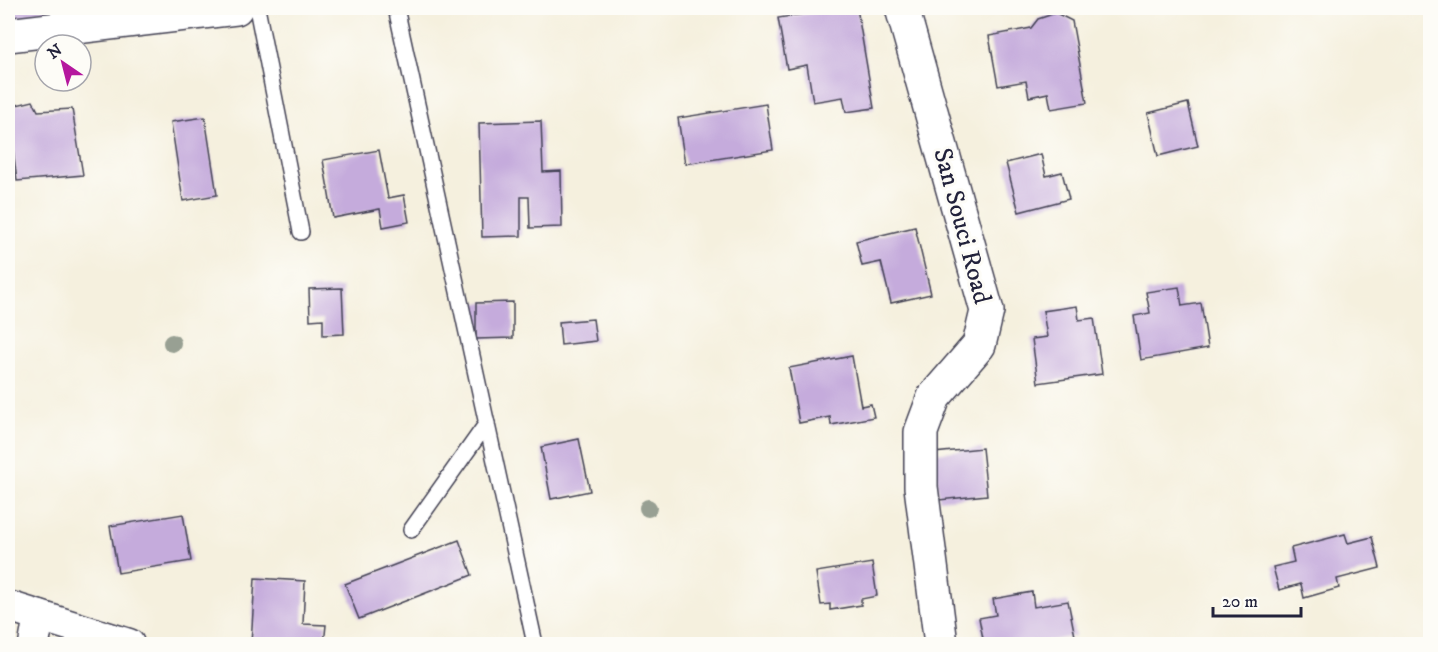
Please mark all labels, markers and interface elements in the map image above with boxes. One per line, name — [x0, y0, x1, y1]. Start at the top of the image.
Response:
north arrow — [33, 33, 93, 93]
text: N — [44, 40, 66, 63]
street label: San Souci Road — [925, 144, 999, 308]
scale bar — [1213, 580, 1302, 618]
text: 20 m — [1222, 591, 1258, 613]

